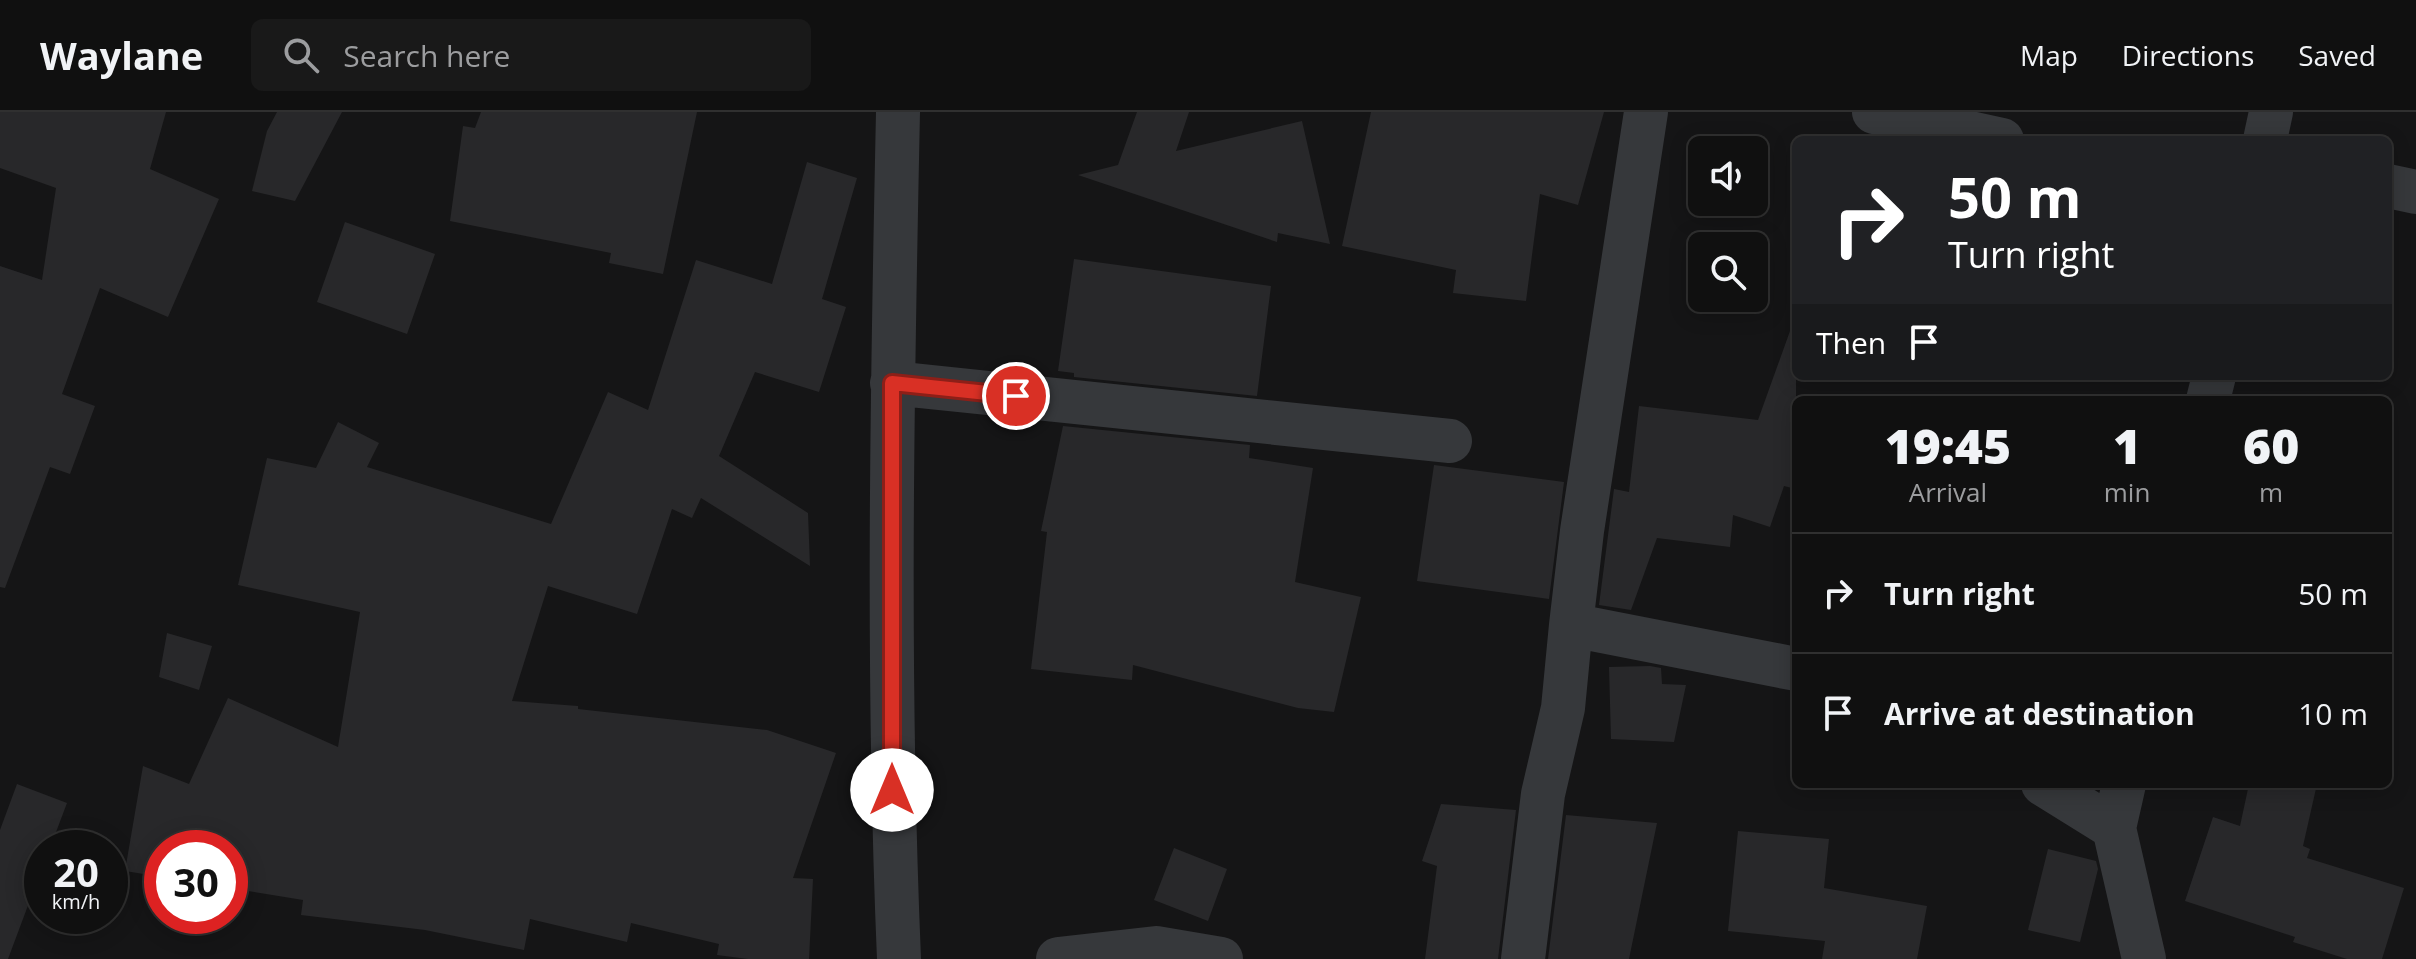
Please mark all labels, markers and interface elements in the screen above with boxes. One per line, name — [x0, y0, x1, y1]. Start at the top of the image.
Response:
search box — [251, 19, 811, 91]
text: Waylane — [40, 29, 203, 81]
icon: search — [279, 33, 323, 77]
text: Search here — [343, 35, 510, 76]
text: Map — [2020, 36, 2078, 74]
text: Directions — [2122, 36, 2254, 74]
text: Saved — [2298, 36, 2376, 74]
map controls — [1688, 136, 1768, 312]
button: sound — [1688, 136, 1768, 216]
text: 50 m — [1948, 158, 2082, 234]
icon: right — [1816, 168, 1920, 272]
text: Turn right — [1948, 230, 2114, 279]
button: search — [1688, 232, 1768, 312]
icon: arrive — [1902, 320, 1946, 364]
text: Then — [1816, 322, 1886, 363]
pin — [982, 362, 1050, 430]
icon: arrive — [994, 374, 1038, 418]
text: 19:45 — [1885, 413, 2011, 478]
text: 1 — [2113, 413, 2141, 478]
text: 60 — [2243, 413, 2299, 478]
text: Arrival — [1909, 474, 1987, 510]
text: min — [2104, 474, 2150, 510]
text: m — [2259, 474, 2283, 510]
icon: right — [1816, 571, 1860, 615]
text: Turn right — [1884, 573, 2035, 614]
text: 50 m — [2298, 573, 2368, 614]
icon: arrive — [1816, 691, 1860, 735]
text: Arrive at destination — [1884, 693, 2195, 734]
text: 10 m — [2298, 693, 2368, 734]
position arrow — [850, 748, 934, 832]
speed limit sign: 30 — [144, 830, 248, 934]
text: 20 — [53, 844, 99, 899]
text: km/h — [52, 888, 100, 915]

